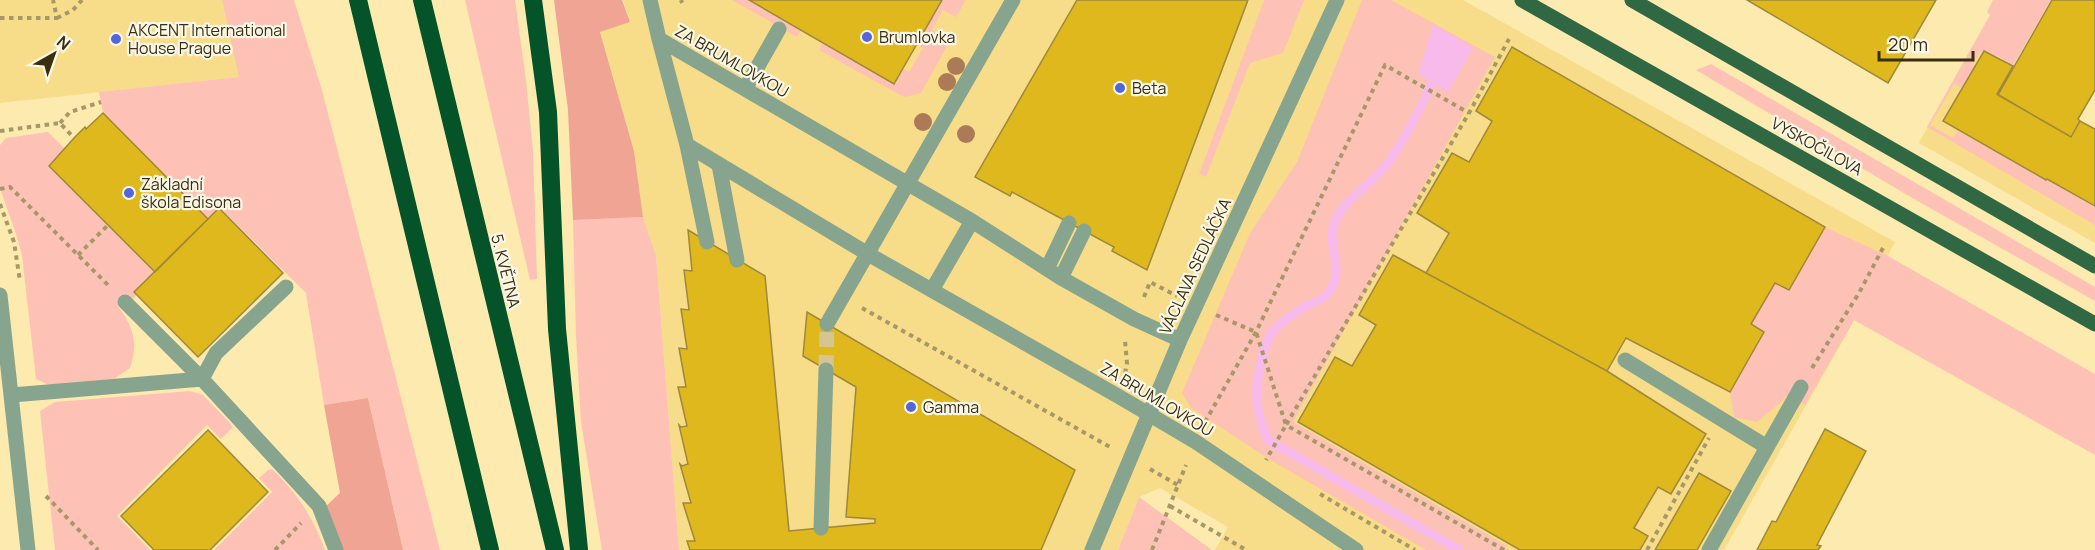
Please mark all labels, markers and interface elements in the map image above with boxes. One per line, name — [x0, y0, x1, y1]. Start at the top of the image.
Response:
place label: AKCENT International House Prague — [128, 19, 286, 59]
street label: ZA BRUMLOVKOU — [671, 19, 793, 103]
north arrow — [24, 24, 84, 84]
scale bar — [1879, 24, 1974, 62]
place label: Brumlovka — [879, 26, 955, 48]
text: N — [52, 30, 75, 55]
marker: Brumlovka — [860, 30, 874, 44]
marker: AKCENT International House Prague — [109, 32, 123, 46]
text: 20 m — [1888, 32, 1928, 56]
place label: Beta — [1132, 77, 1166, 99]
marker: Beta — [1113, 81, 1127, 95]
street label: VYSKOČILOVA — [1767, 112, 1867, 180]
place label: Základní škola Edisona — [141, 173, 241, 213]
marker: Základní škola Edisona — [122, 186, 136, 200]
street label: VÁCLAVA SEDLÁČKA — [1154, 194, 1236, 338]
street label: 5. KVĚTNA — [486, 232, 526, 310]
street label: ZA BRUMLOVKOU — [1096, 357, 1218, 441]
place label: Gamma — [923, 396, 979, 418]
marker: Gamma — [904, 400, 918, 414]

